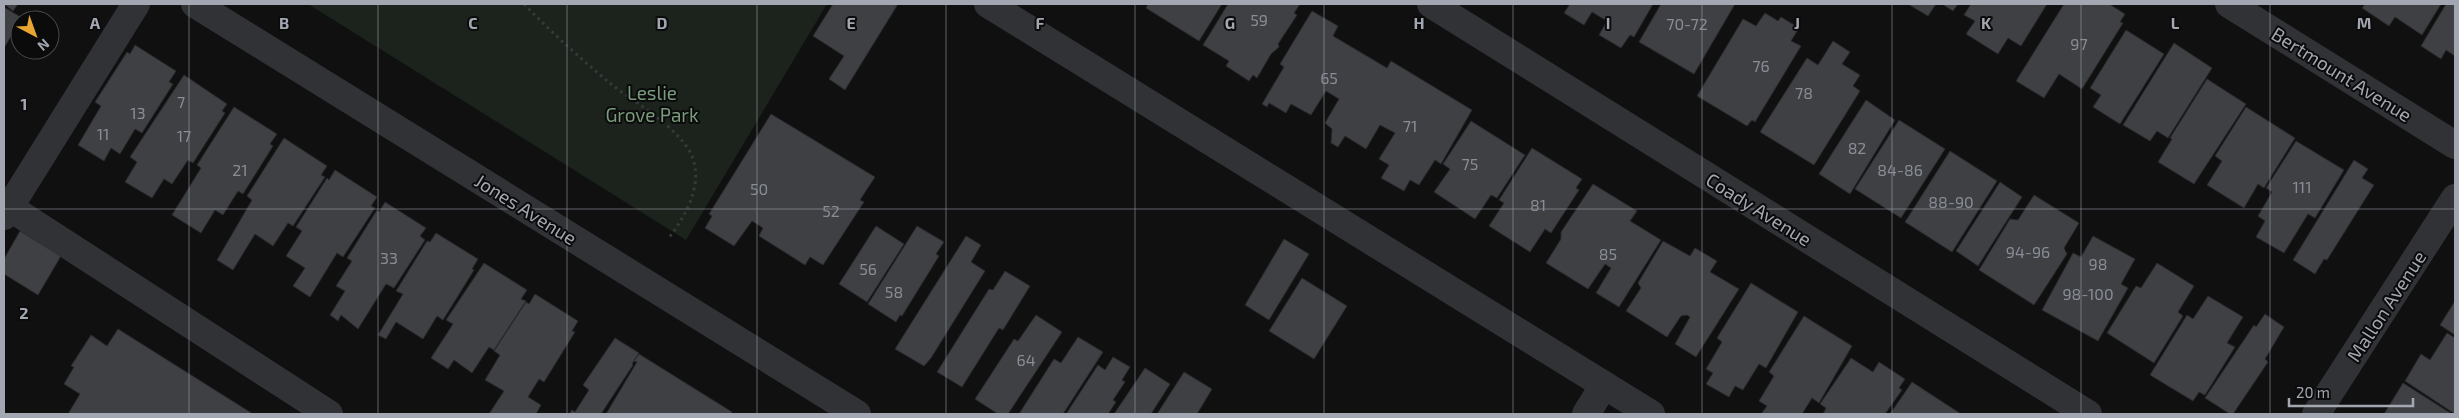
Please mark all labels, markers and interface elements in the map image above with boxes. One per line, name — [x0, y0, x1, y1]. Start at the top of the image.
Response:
north arrow — [10, 10, 60, 60]
house number: 59 — [1250, 10, 1268, 29]
text: A — [90, 13, 101, 32]
text: B — [279, 13, 289, 32]
text: C — [468, 13, 478, 32]
text: D — [657, 13, 668, 32]
text: E — [846, 13, 856, 32]
text: F — [1036, 13, 1045, 32]
text: G — [1225, 13, 1235, 32]
text: H — [1413, 13, 1425, 32]
text: I — [1606, 13, 1610, 32]
text: J — [1794, 13, 1800, 32]
text: K — [1981, 13, 1992, 32]
text: L — [2171, 13, 2180, 32]
text: M — [2357, 13, 2371, 32]
house number: 70-72 — [1666, 14, 1708, 33]
street label: Bertmount Avenue — [2268, 22, 2416, 126]
house number: 97 — [2070, 34, 2088, 53]
text: N — [34, 35, 53, 55]
house number: 76 — [1752, 56, 1770, 75]
house number: 65 — [1320, 68, 1338, 87]
park label: Leslie Grove Park — [605, 81, 699, 126]
house number: 78 — [1795, 83, 1813, 102]
house number: 7 — [177, 92, 185, 111]
text: 1 — [21, 94, 27, 113]
house number: 13 — [130, 103, 146, 122]
house number: 71 — [1403, 116, 1417, 135]
house number: 11 — [97, 124, 109, 143]
house number: 17 — [177, 126, 191, 145]
house number: 82 — [1848, 138, 1866, 157]
house number: 75 — [1462, 154, 1478, 173]
house number: 21 — [232, 160, 248, 179]
house number: 84-86 — [1877, 160, 1923, 179]
street label: Coady Avenue — [1702, 167, 1816, 251]
street label: Jones Avenue — [471, 169, 581, 249]
house number: 111 — [2292, 177, 2312, 196]
house number: 50 — [750, 179, 768, 198]
house number: 88-90 — [1928, 192, 1974, 211]
house number: 81 — [1530, 195, 1546, 214]
house number: 52 — [822, 201, 840, 220]
house number: 94-96 — [2006, 242, 2050, 261]
house number: 85 — [1599, 244, 1617, 263]
street label: Mallon Avenue — [2342, 246, 2430, 366]
house number: 33 — [380, 248, 398, 267]
house number: 98 — [2089, 254, 2107, 273]
house number: 56 — [859, 259, 877, 278]
house number: 58 — [885, 282, 903, 301]
house number: 98-100 — [2062, 284, 2114, 303]
text: 2 — [19, 303, 29, 322]
house number: 64 — [1017, 350, 1036, 369]
scale bar — [2289, 376, 2413, 408]
text: 20 m — [2296, 383, 2330, 401]

